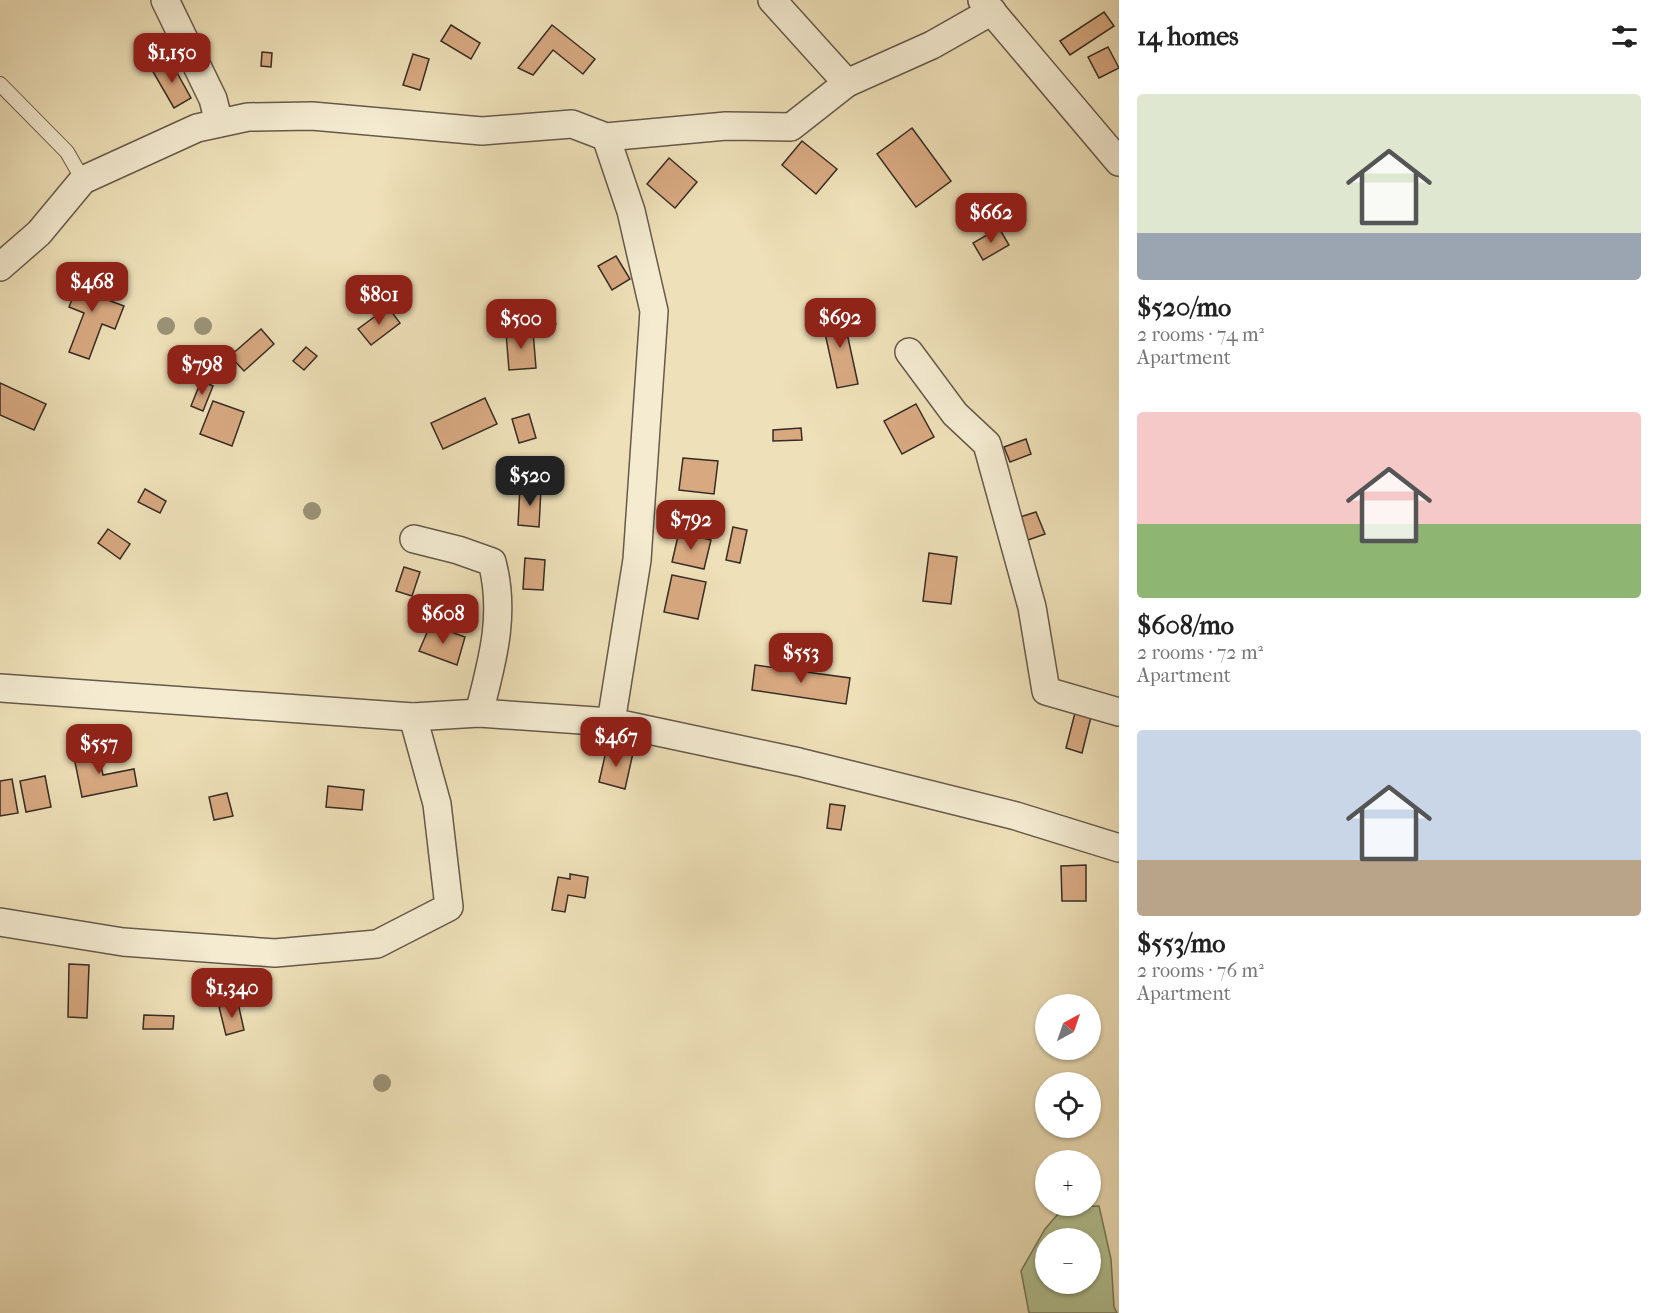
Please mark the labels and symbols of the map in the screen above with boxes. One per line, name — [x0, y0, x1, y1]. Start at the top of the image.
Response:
pin: $1,150 — [123, 33, 221, 84]
pin: $662 — [955, 193, 1027, 244]
pin: $468 — [56, 262, 128, 313]
pin: $801 — [343, 275, 415, 326]
pin: $692 — [804, 298, 876, 349]
pin: $500 — [485, 299, 557, 350]
pin: $798 — [166, 345, 238, 396]
pin: $520 — [494, 456, 566, 507]
pin: $792 — [655, 500, 727, 551]
pin: $608 — [407, 594, 479, 645]
pin: $553 — [765, 633, 837, 684]
pin: $467 — [580, 717, 652, 768]
pin: $557 — [63, 724, 135, 775]
pin: $1,340 — [183, 968, 281, 1019]
north arrow — [1035, 994, 1101, 1060]

